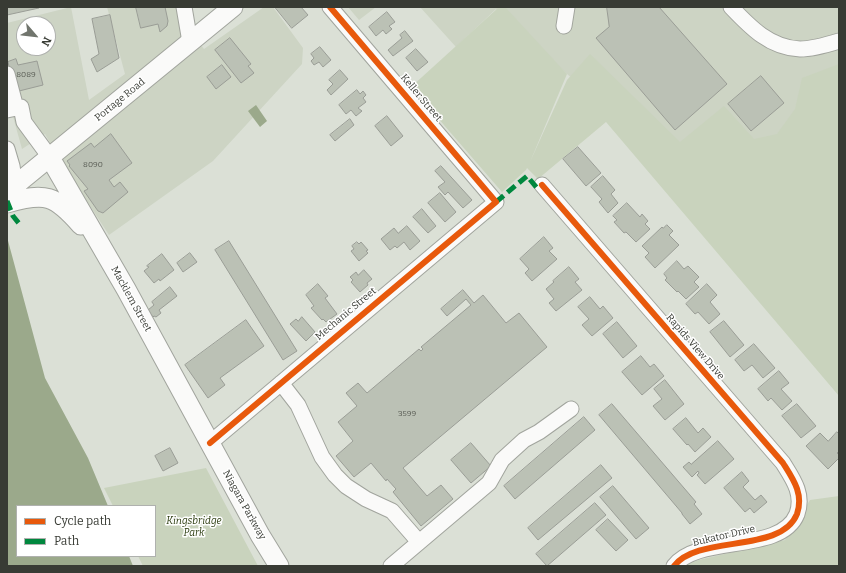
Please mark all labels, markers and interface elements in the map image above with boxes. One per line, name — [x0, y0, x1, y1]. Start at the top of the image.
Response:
north arrow — [16, 16, 56, 56]
text: N — [38, 35, 54, 48]
house number: 8089 — [16, 70, 36, 80]
street label: Keller Street — [398, 72, 444, 124]
street label: Portage Road — [92, 76, 148, 124]
house number: 8090 — [83, 160, 103, 170]
street label: Macklem Street — [108, 264, 154, 334]
street label: Mechanic Street — [313, 285, 379, 343]
street label: Rapids View Drive — [663, 312, 727, 382]
house number: 3599 — [398, 409, 416, 419]
street label: Niagara Parkway — [220, 468, 268, 542]
legend — [16, 505, 156, 557]
text: Cycle path — [54, 514, 111, 528]
park label: Kingsbridge Park — [166, 515, 222, 538]
street label: Bukator Drive — [692, 523, 756, 549]
text: Path — [54, 534, 79, 548]

